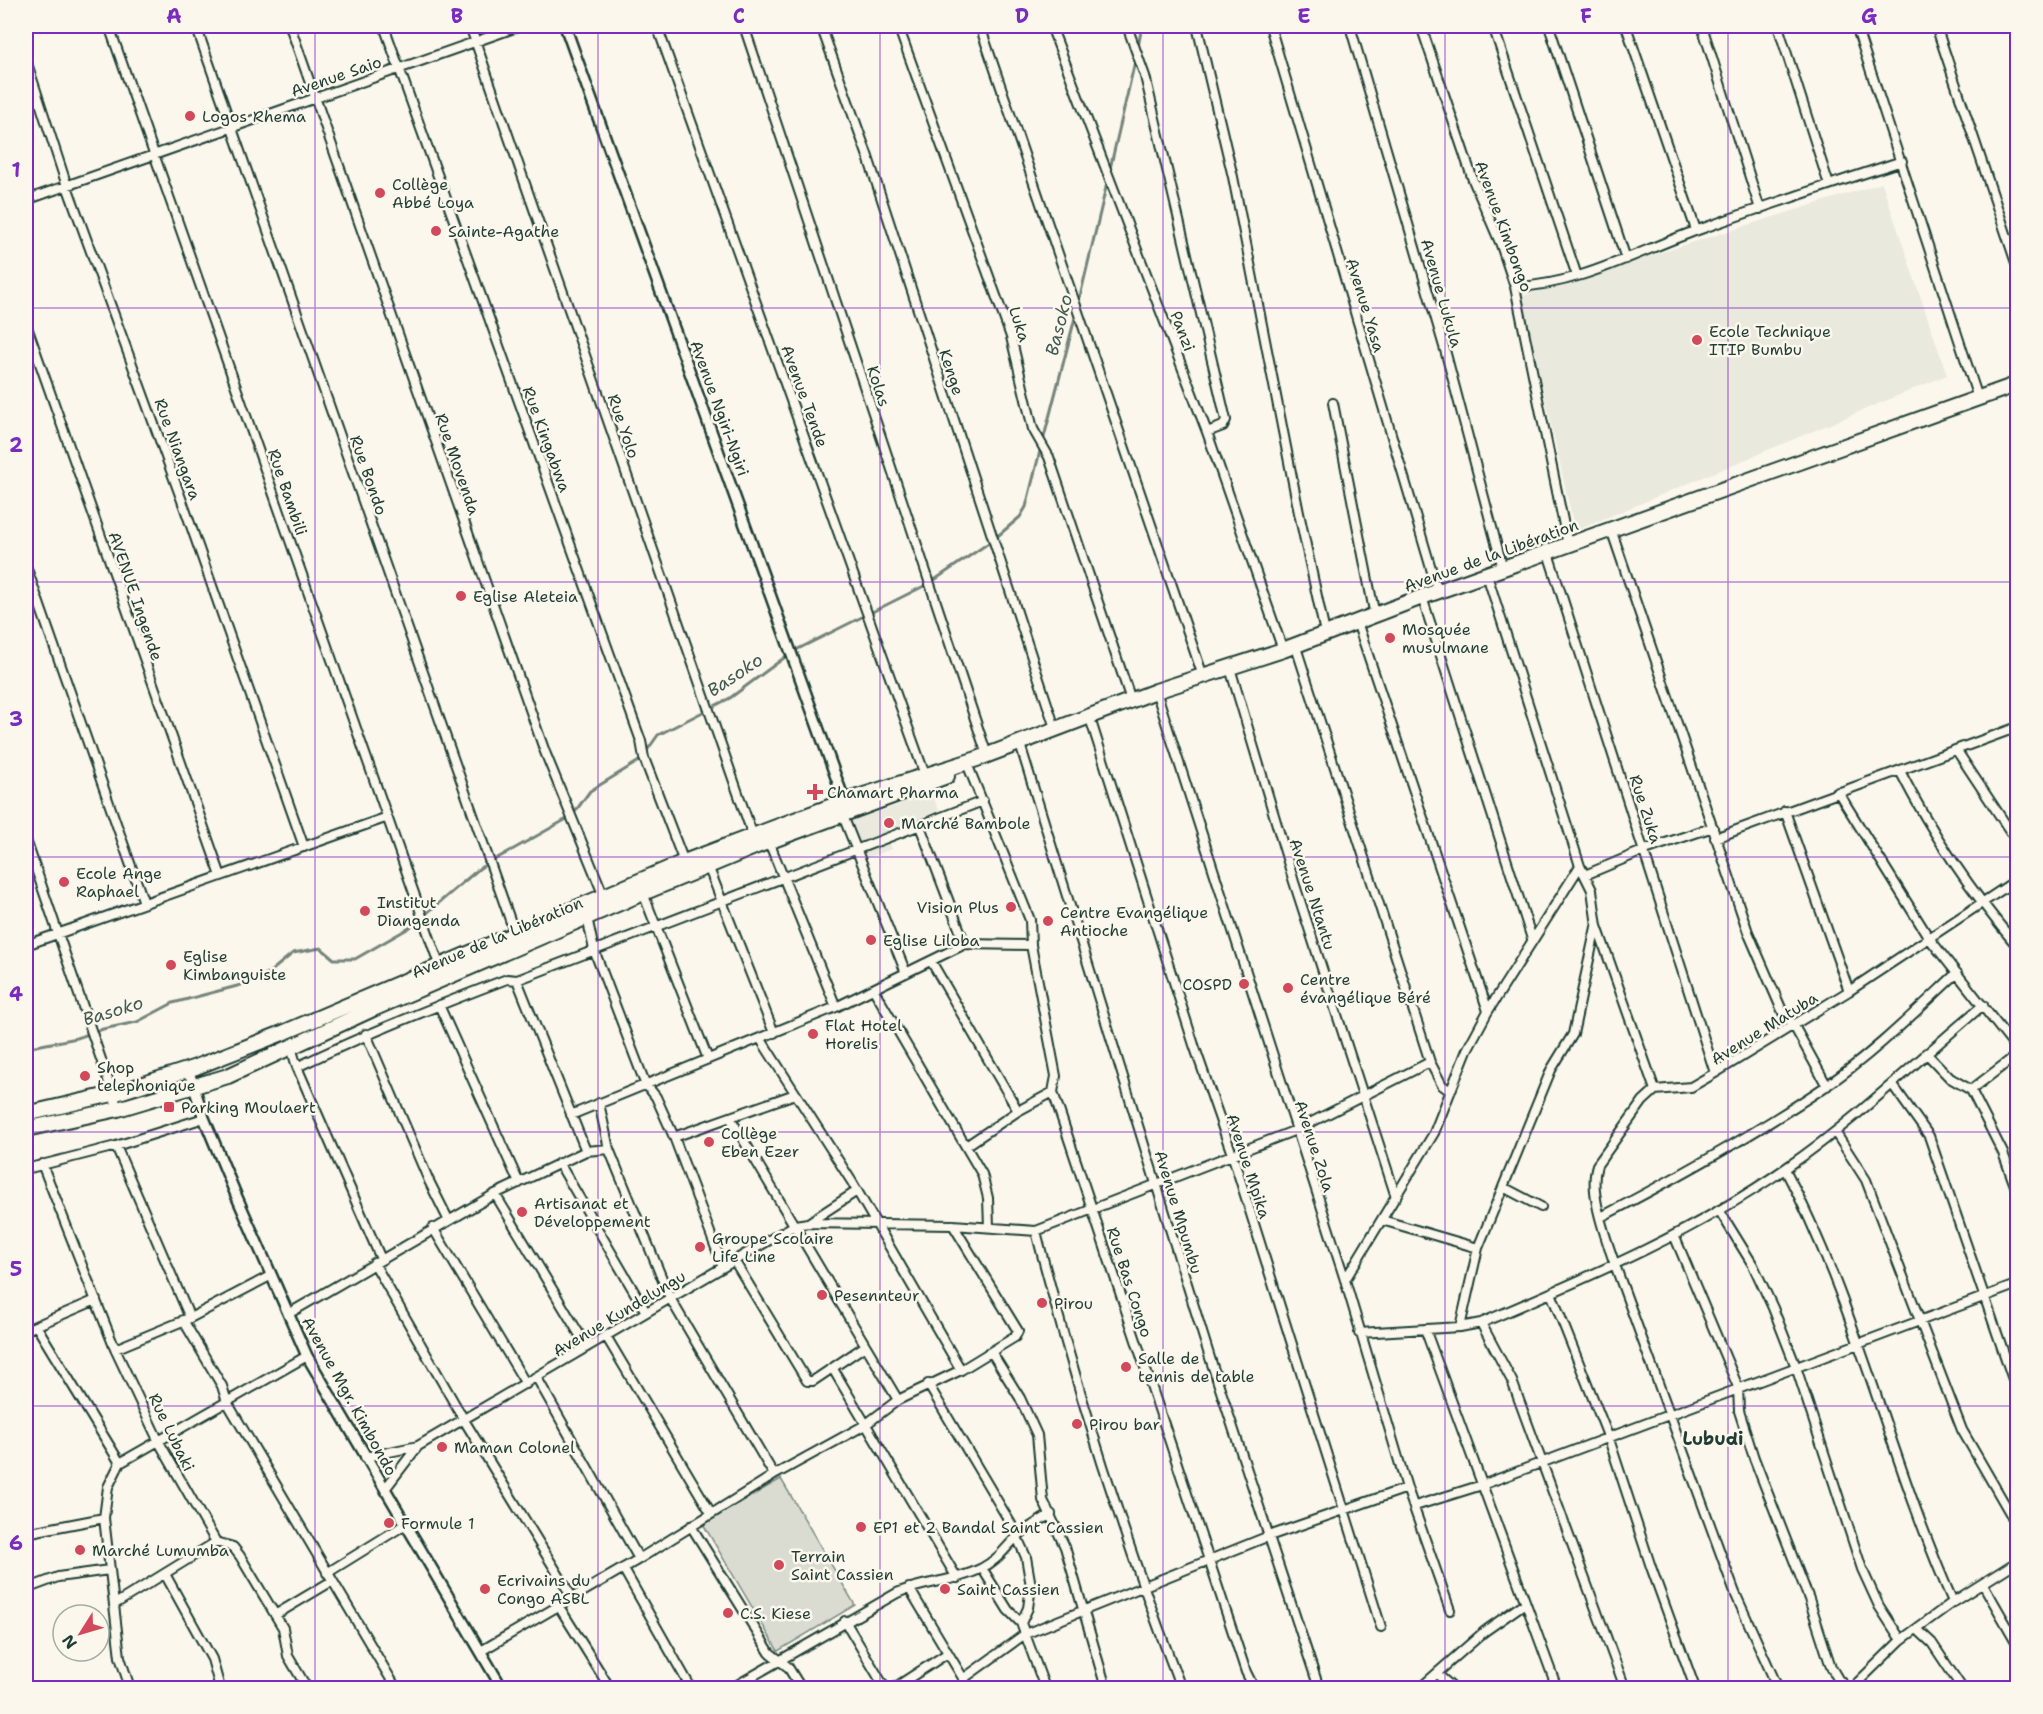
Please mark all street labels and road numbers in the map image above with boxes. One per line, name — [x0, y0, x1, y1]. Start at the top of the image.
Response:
street label: Avenue Saio — [288, 51, 384, 102]
street label: Avenue Kimbongo — [1470, 158, 1537, 295]
street label: Avenue Lukula — [1416, 236, 1467, 350]
street label: Avenue Yasa — [1341, 256, 1390, 355]
street label: Luka — [1004, 304, 1035, 345]
street label: Panzi — [1165, 308, 1200, 354]
street label: Avenue Ngiri-Ngiri — [685, 337, 754, 479]
street label: Avenue Tende — [776, 342, 833, 450]
street label: Kenge — [934, 347, 969, 398]
street label: Kolas — [862, 363, 895, 409]
street label: Rue Kingabwa — [518, 383, 575, 495]
street label: Rue Yolo — [603, 391, 644, 461]
street label: Rue Niangara — [149, 396, 206, 503]
street label: Rue Movenda — [430, 411, 485, 518]
street label: Rue Bondo — [345, 433, 392, 518]
street label: Rue Bambili — [263, 446, 312, 538]
street label: Avenue de la Libération — [1401, 514, 1581, 597]
street label: AVENUE Ingende — [104, 529, 167, 664]
street label: Rue Zuka — [1625, 772, 1667, 846]
street label: Avenue Ntantu — [1285, 836, 1340, 953]
street label: Avenue de la Libération — [408, 892, 586, 983]
street label: Avenue Matuba — [1707, 987, 1822, 1070]
street label: Avenue Zola — [1290, 1098, 1339, 1195]
street label: Avenue Mpika — [1222, 1111, 1275, 1221]
street label: Avenue Mpumbu — [1150, 1148, 1207, 1276]
street label: Rue Bas Congo — [1102, 1224, 1157, 1340]
street label: Avenue Kundelungu — [549, 1265, 690, 1361]
street label: Avenue Mgr. Kimbondo — [297, 1313, 402, 1479]
street label: Rue Lubaki — [144, 1390, 199, 1475]

